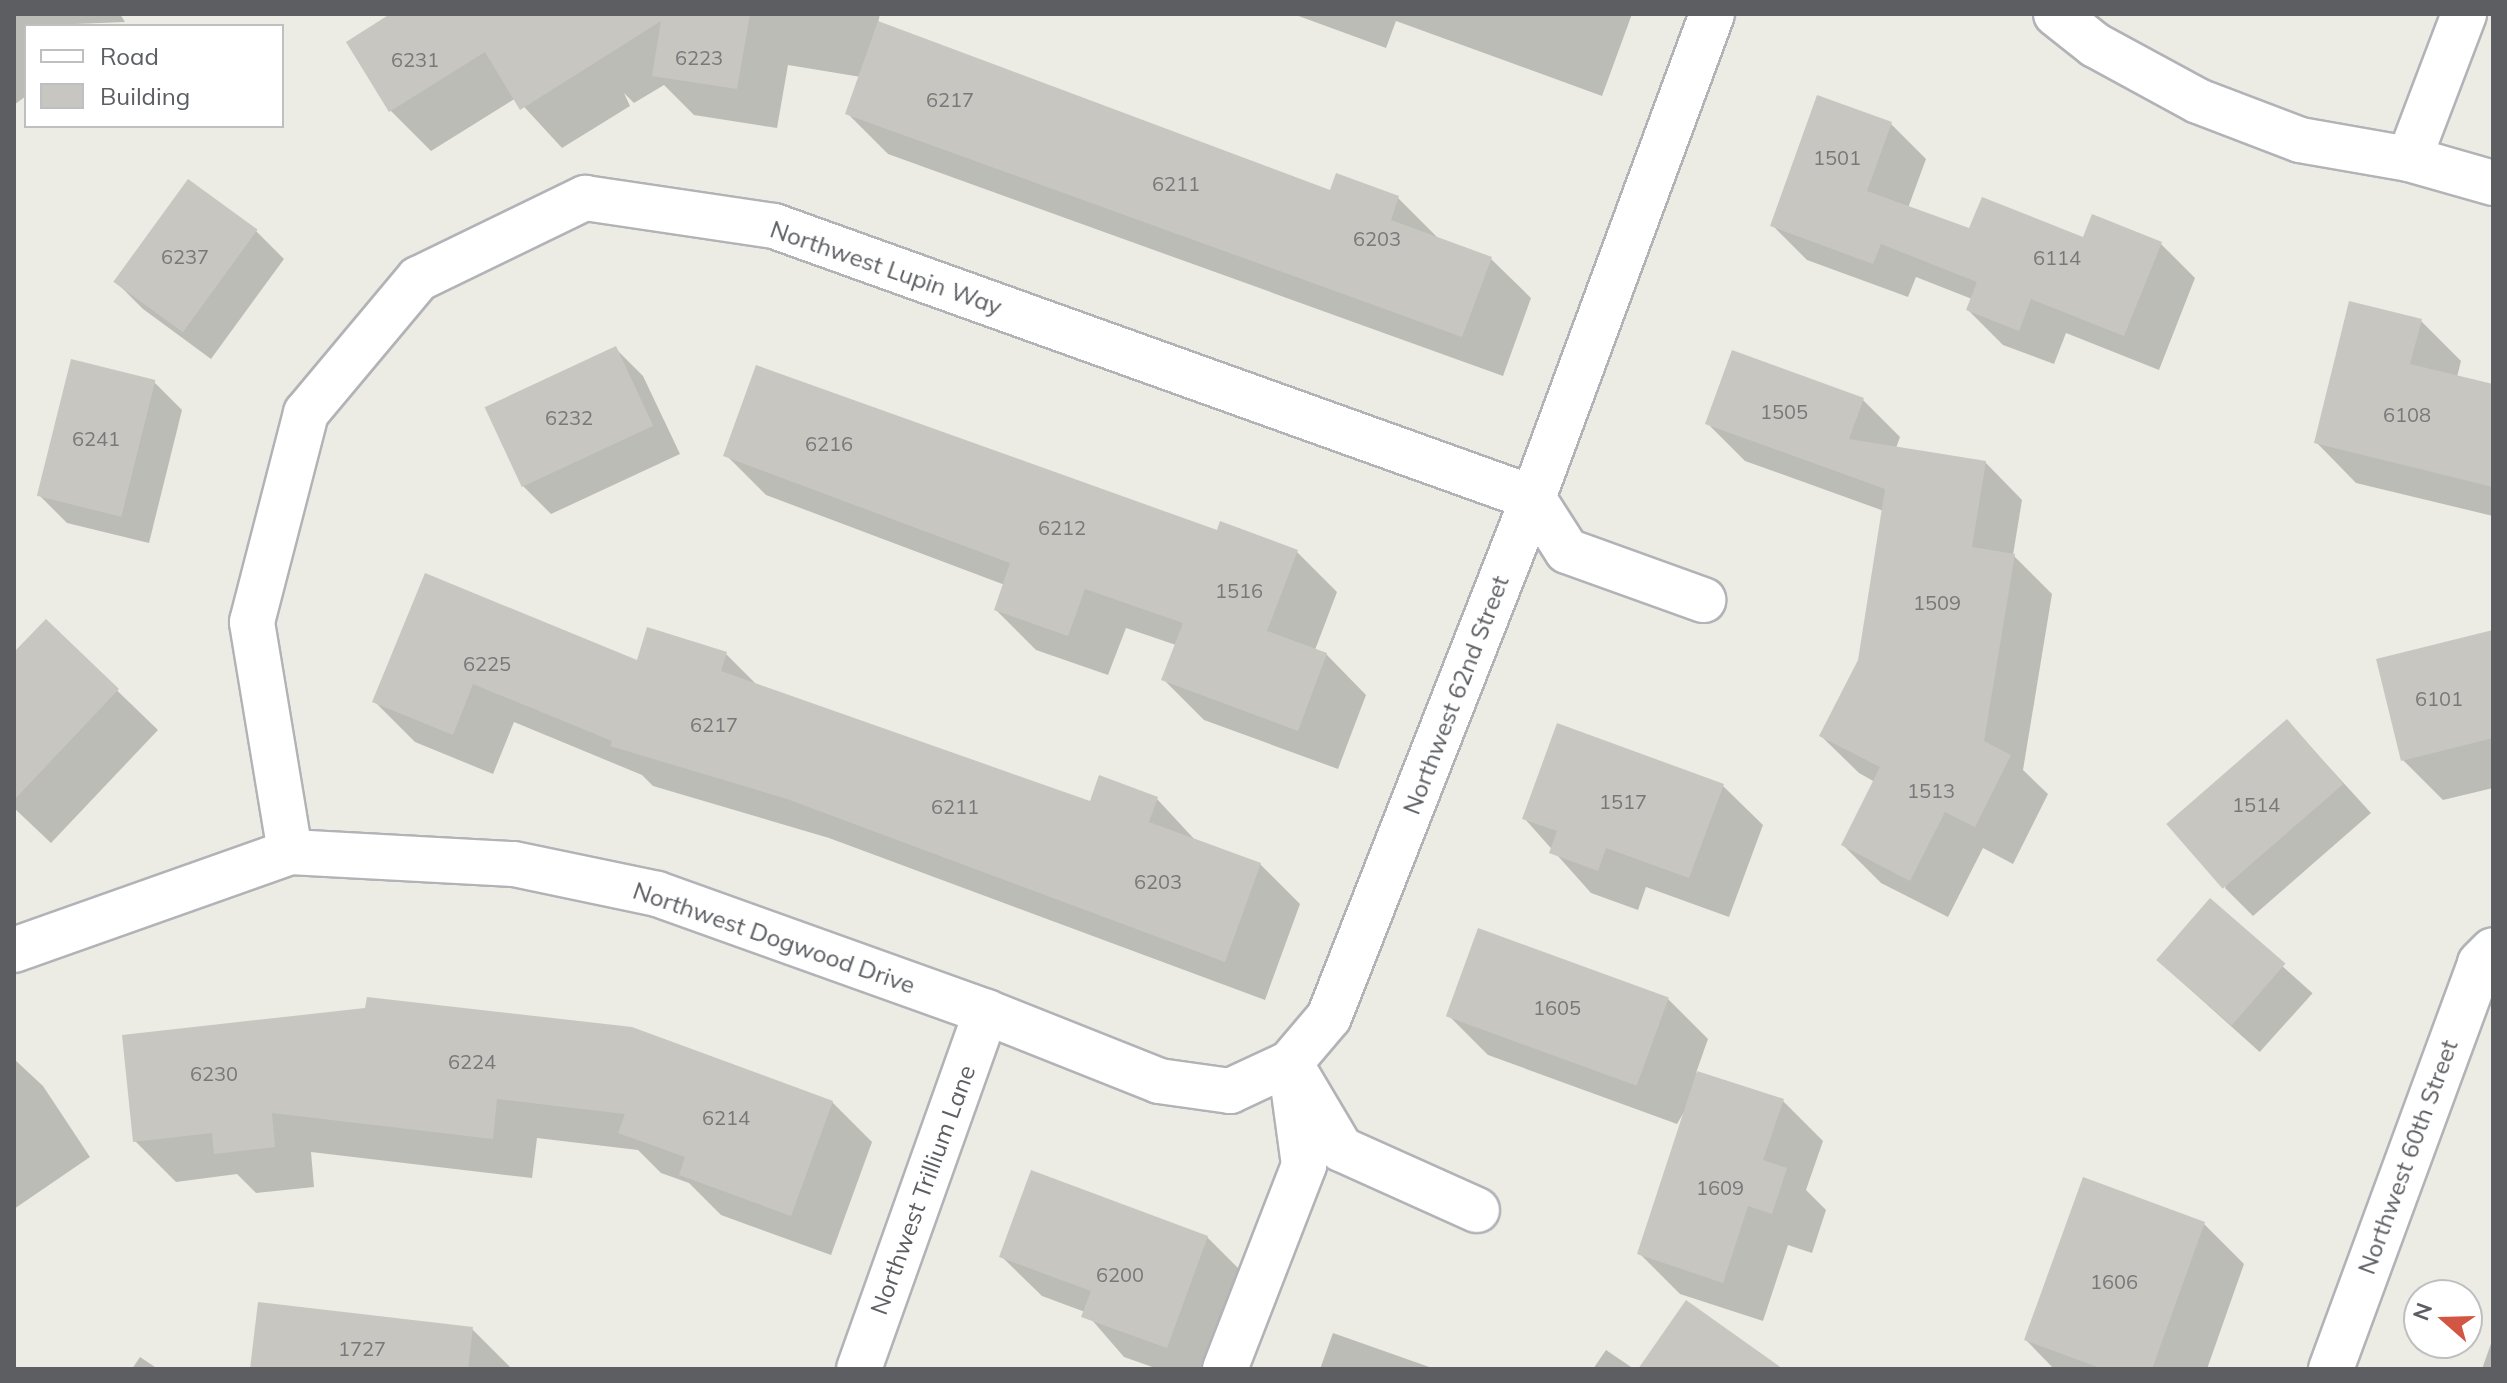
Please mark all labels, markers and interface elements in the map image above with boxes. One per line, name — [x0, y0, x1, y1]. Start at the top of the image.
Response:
legend — [24, 24, 284, 128]
text: Road — [100, 41, 159, 71]
house number: 6223 — [675, 45, 723, 69]
house number: 6231 — [391, 47, 439, 71]
text: Building — [100, 81, 190, 111]
house number: 6217 — [926, 87, 974, 111]
house number: 1501 — [1813, 145, 1861, 169]
house number: 6211 — [1152, 171, 1200, 195]
street label: Northwest Lupin Way — [766, 215, 1006, 321]
house number: 6203 — [1353, 226, 1401, 250]
house number: 6237 — [161, 244, 209, 268]
house number: 6114 — [2033, 245, 2081, 269]
house number: 1505 — [1760, 399, 1808, 423]
house number: 6108 — [2383, 402, 2431, 426]
house number: 6232 — [545, 405, 593, 429]
house number: 6241 — [72, 426, 120, 450]
house number: 6216 — [805, 431, 853, 455]
house number: 6212 — [1038, 515, 1086, 539]
street label: Northwest 62nd Street — [1397, 572, 1515, 818]
house number: 1516 — [1215, 578, 1263, 602]
house number: 1509 — [1913, 590, 1961, 614]
house number: 6225 — [463, 651, 511, 675]
house number: 6101 — [2415, 686, 2463, 710]
house number: 6217 — [690, 712, 738, 736]
house number: 1513 — [1907, 778, 1955, 802]
house number: 1517 — [1599, 789, 1647, 813]
house number: 1514 — [2232, 792, 2280, 816]
house number: 6211 — [931, 794, 979, 818]
house number: 6203 — [1134, 869, 1182, 893]
street label: Northwest Dogwood Drive — [629, 876, 919, 1000]
house number: 1605 — [1533, 995, 1581, 1019]
street label: Northwest 60th Street — [2352, 1036, 2464, 1278]
house number: 6224 — [448, 1049, 496, 1073]
house number: 6230 — [190, 1061, 238, 1085]
street label: Northwest Trillium Lane — [864, 1061, 982, 1319]
house number: 6214 — [702, 1105, 750, 1129]
house number: 1609 — [1696, 1175, 1744, 1199]
house number: 6200 — [1096, 1262, 1144, 1286]
house number: 1606 — [2090, 1269, 2138, 1293]
north arrow — [2403, 1279, 2483, 1359]
text: N — [2406, 1299, 2438, 1324]
house number: 1727 — [338, 1336, 386, 1360]

